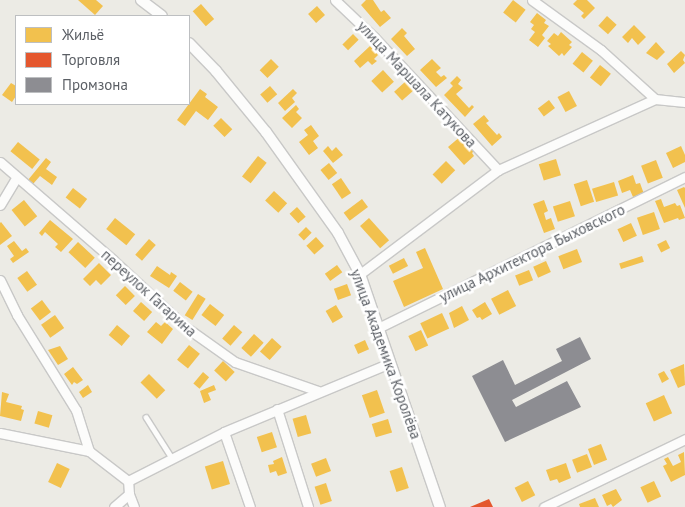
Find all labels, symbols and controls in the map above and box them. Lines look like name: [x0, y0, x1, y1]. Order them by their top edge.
legend: [15, 15, 190, 105]
street label: улица Маршала Катукова: [354, 17, 480, 151]
text: Жильё: [62, 25, 104, 44]
text: Торговля: [62, 50, 120, 69]
text: Промзона: [62, 75, 128, 94]
street label: улица Архитектора Быховского: [436, 200, 628, 306]
street label: переулок Гагарина: [98, 246, 200, 340]
street label: улица Академика Королёва: [347, 266, 425, 442]

